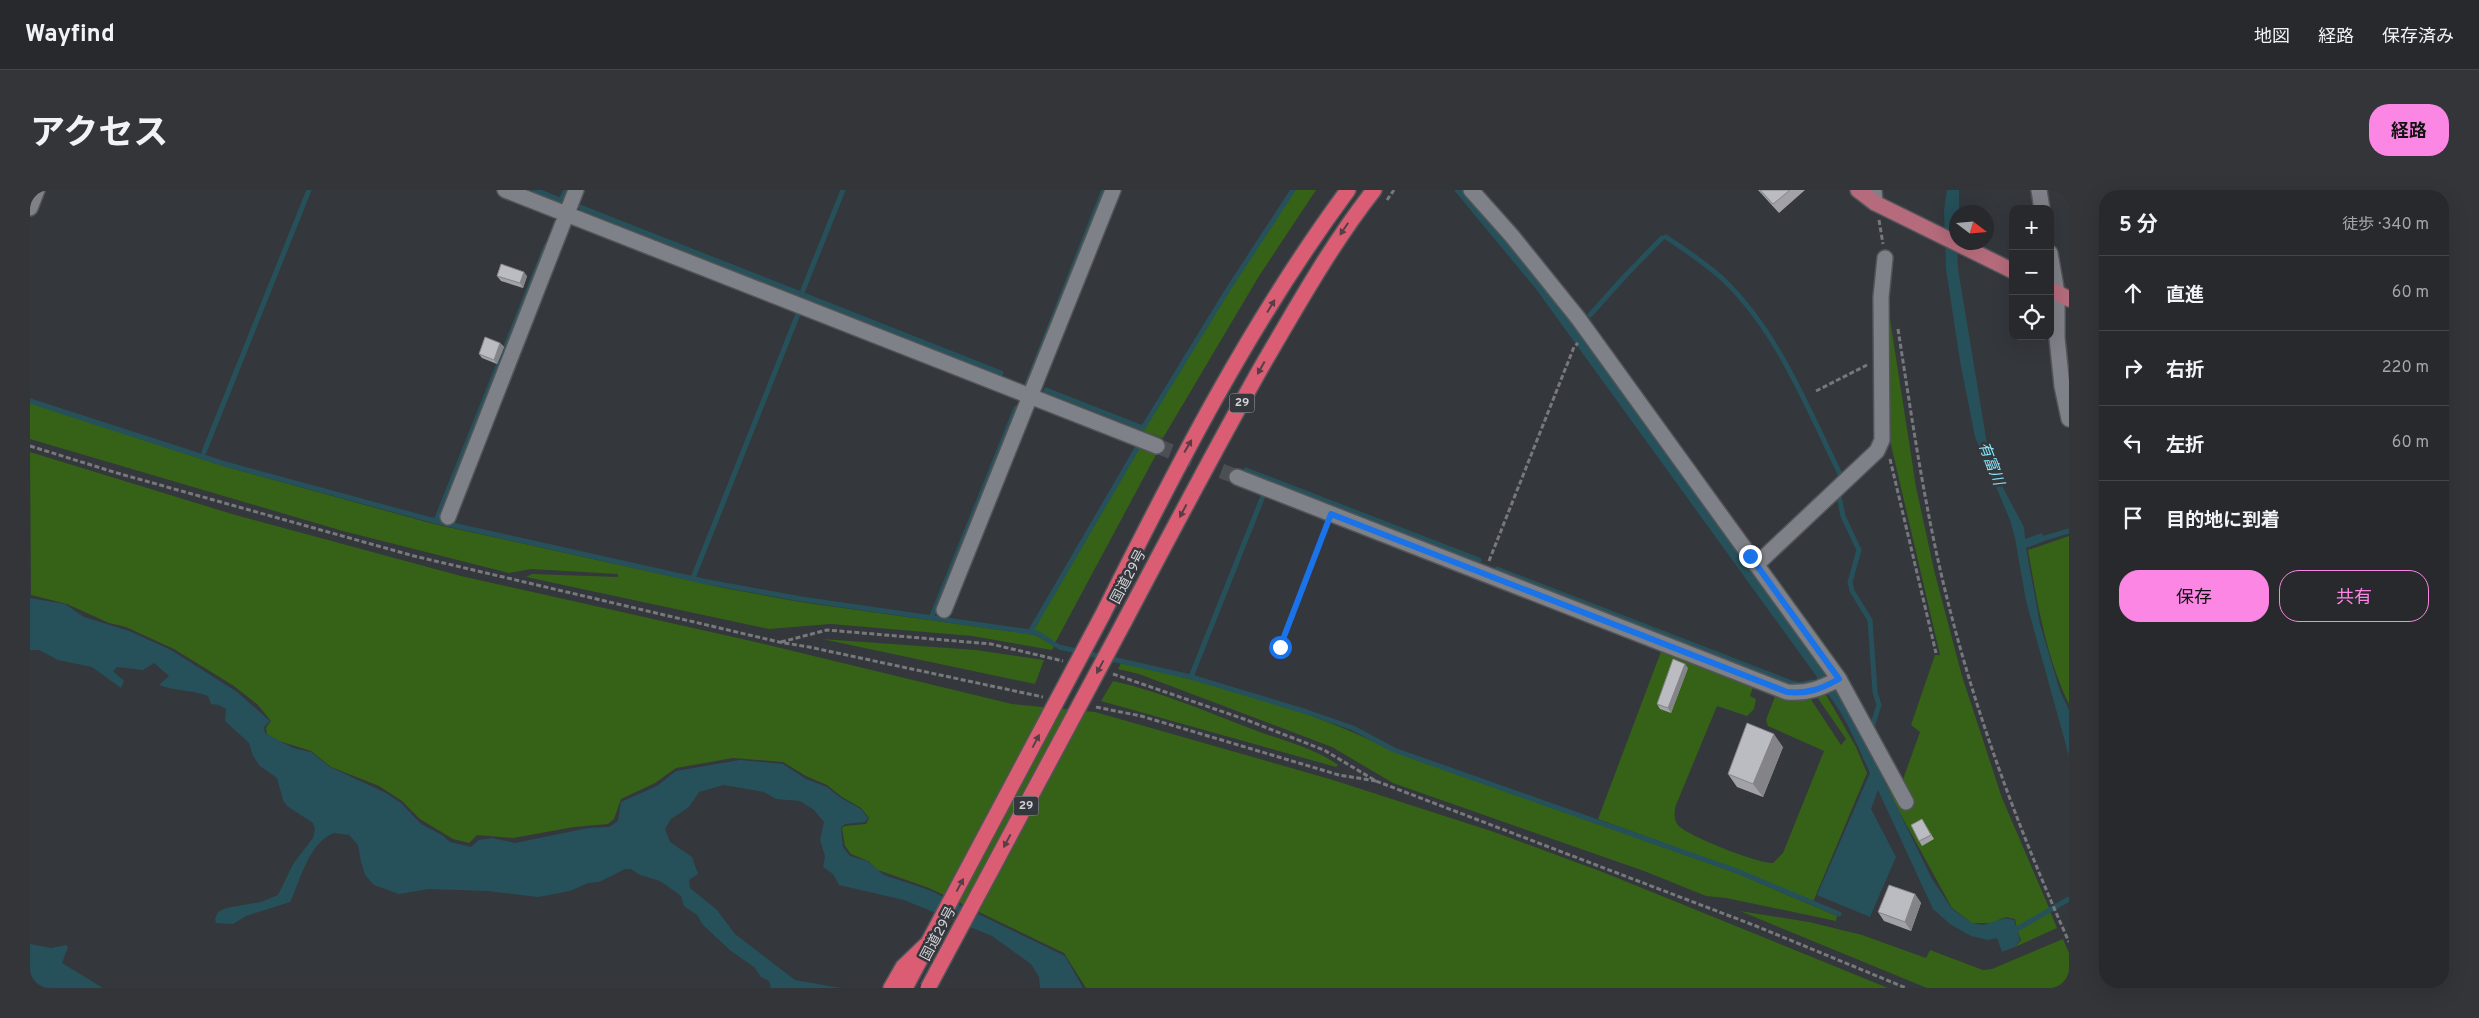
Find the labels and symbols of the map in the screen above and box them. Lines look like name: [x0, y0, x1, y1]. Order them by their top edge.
north arrow: [1949, 205, 1994, 250]
one-way arrow: [1339, 222, 1349, 235]
one-way arrow: [1267, 299, 1276, 312]
one-way arrow: [1257, 362, 1266, 375]
road number: 29: [1230, 394, 1254, 412]
one-way arrow: [1184, 439, 1193, 452]
water label: 有富川: [1973, 440, 2008, 490]
one-way arrow: [1179, 503, 1187, 518]
route end: [1739, 545, 1762, 568]
street label: 国道29号: [1108, 547, 1150, 607]
route start: [1269, 636, 1292, 659]
one-way arrow: [1096, 659, 1104, 674]
one-way arrow: [1032, 734, 1040, 749]
road number: 29: [1014, 796, 1038, 816]
one-way arrow: [1003, 834, 1011, 848]
one-way arrow: [955, 878, 964, 892]
street label: 国道29号: [918, 904, 960, 964]

